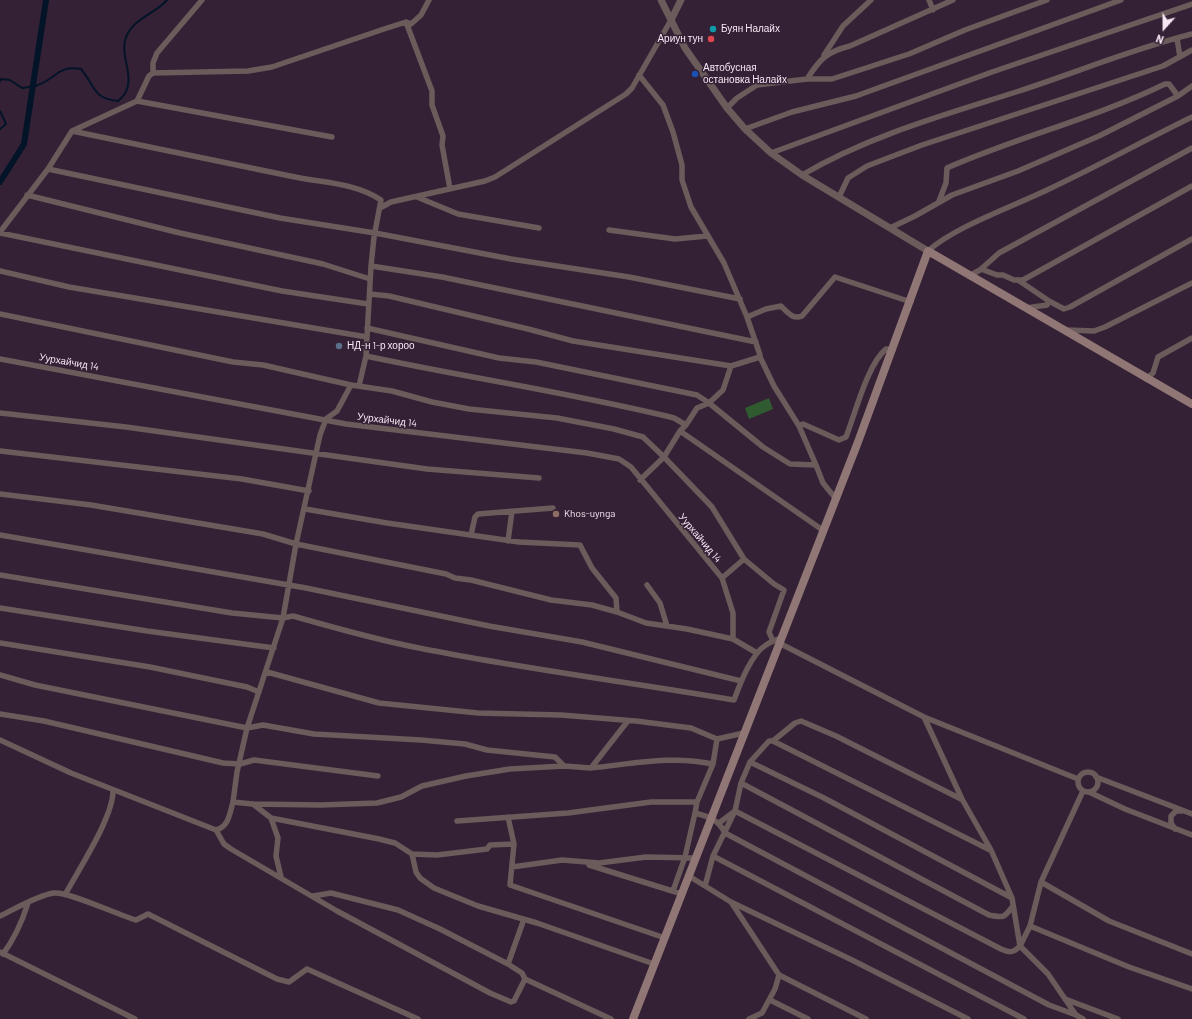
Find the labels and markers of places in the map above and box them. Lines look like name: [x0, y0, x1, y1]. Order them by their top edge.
place label: Буян Налайх: [721, 23, 780, 35]
marker: Буян Налайх: [708, 24, 718, 34]
place label: Ариун тун: [657, 33, 703, 45]
marker: Ариун тун: [706, 34, 716, 44]
place label: Автобусная остановка Налайх: [703, 62, 787, 86]
marker: Автобусная остановка Налайх: [690, 69, 700, 79]
place label: НД-н 1-р хороо: [347, 340, 415, 352]
marker: НД-н 1-р хороо: [334, 341, 344, 351]
place label: Khos-uynga: [564, 508, 615, 520]
marker: Khos-uynga: [551, 509, 561, 519]

